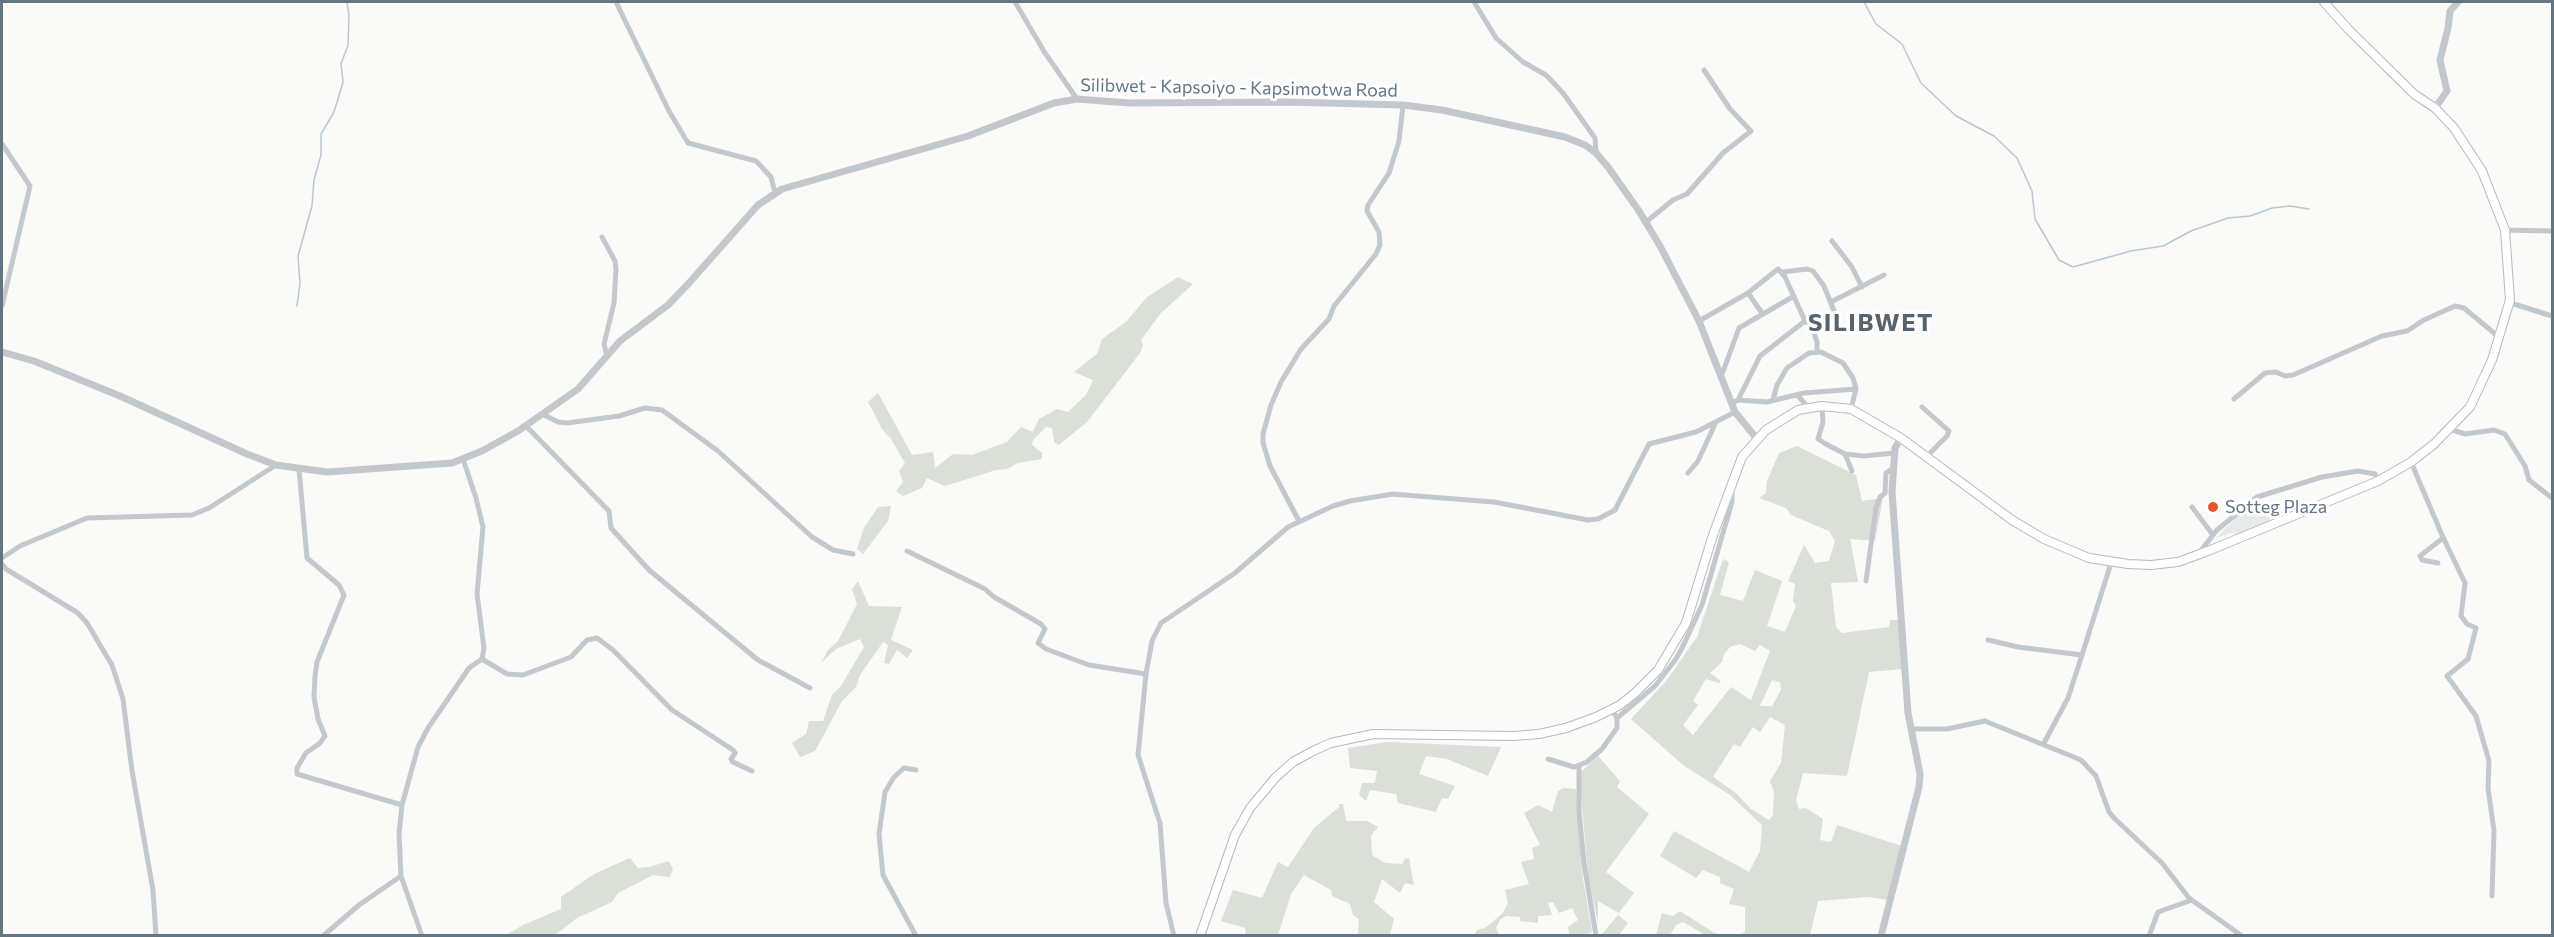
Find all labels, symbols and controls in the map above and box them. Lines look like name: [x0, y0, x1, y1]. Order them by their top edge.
street label: Silibwet - Kapsoiyo - Kapsimotwa Road: [1080, 74, 1398, 102]
district label: SILIBWET: [1808, 309, 1934, 337]
place label: Sotteg Plaza: [2225, 496, 2327, 518]
marker: Sotteg Plaza: [2206, 500, 2220, 514]

